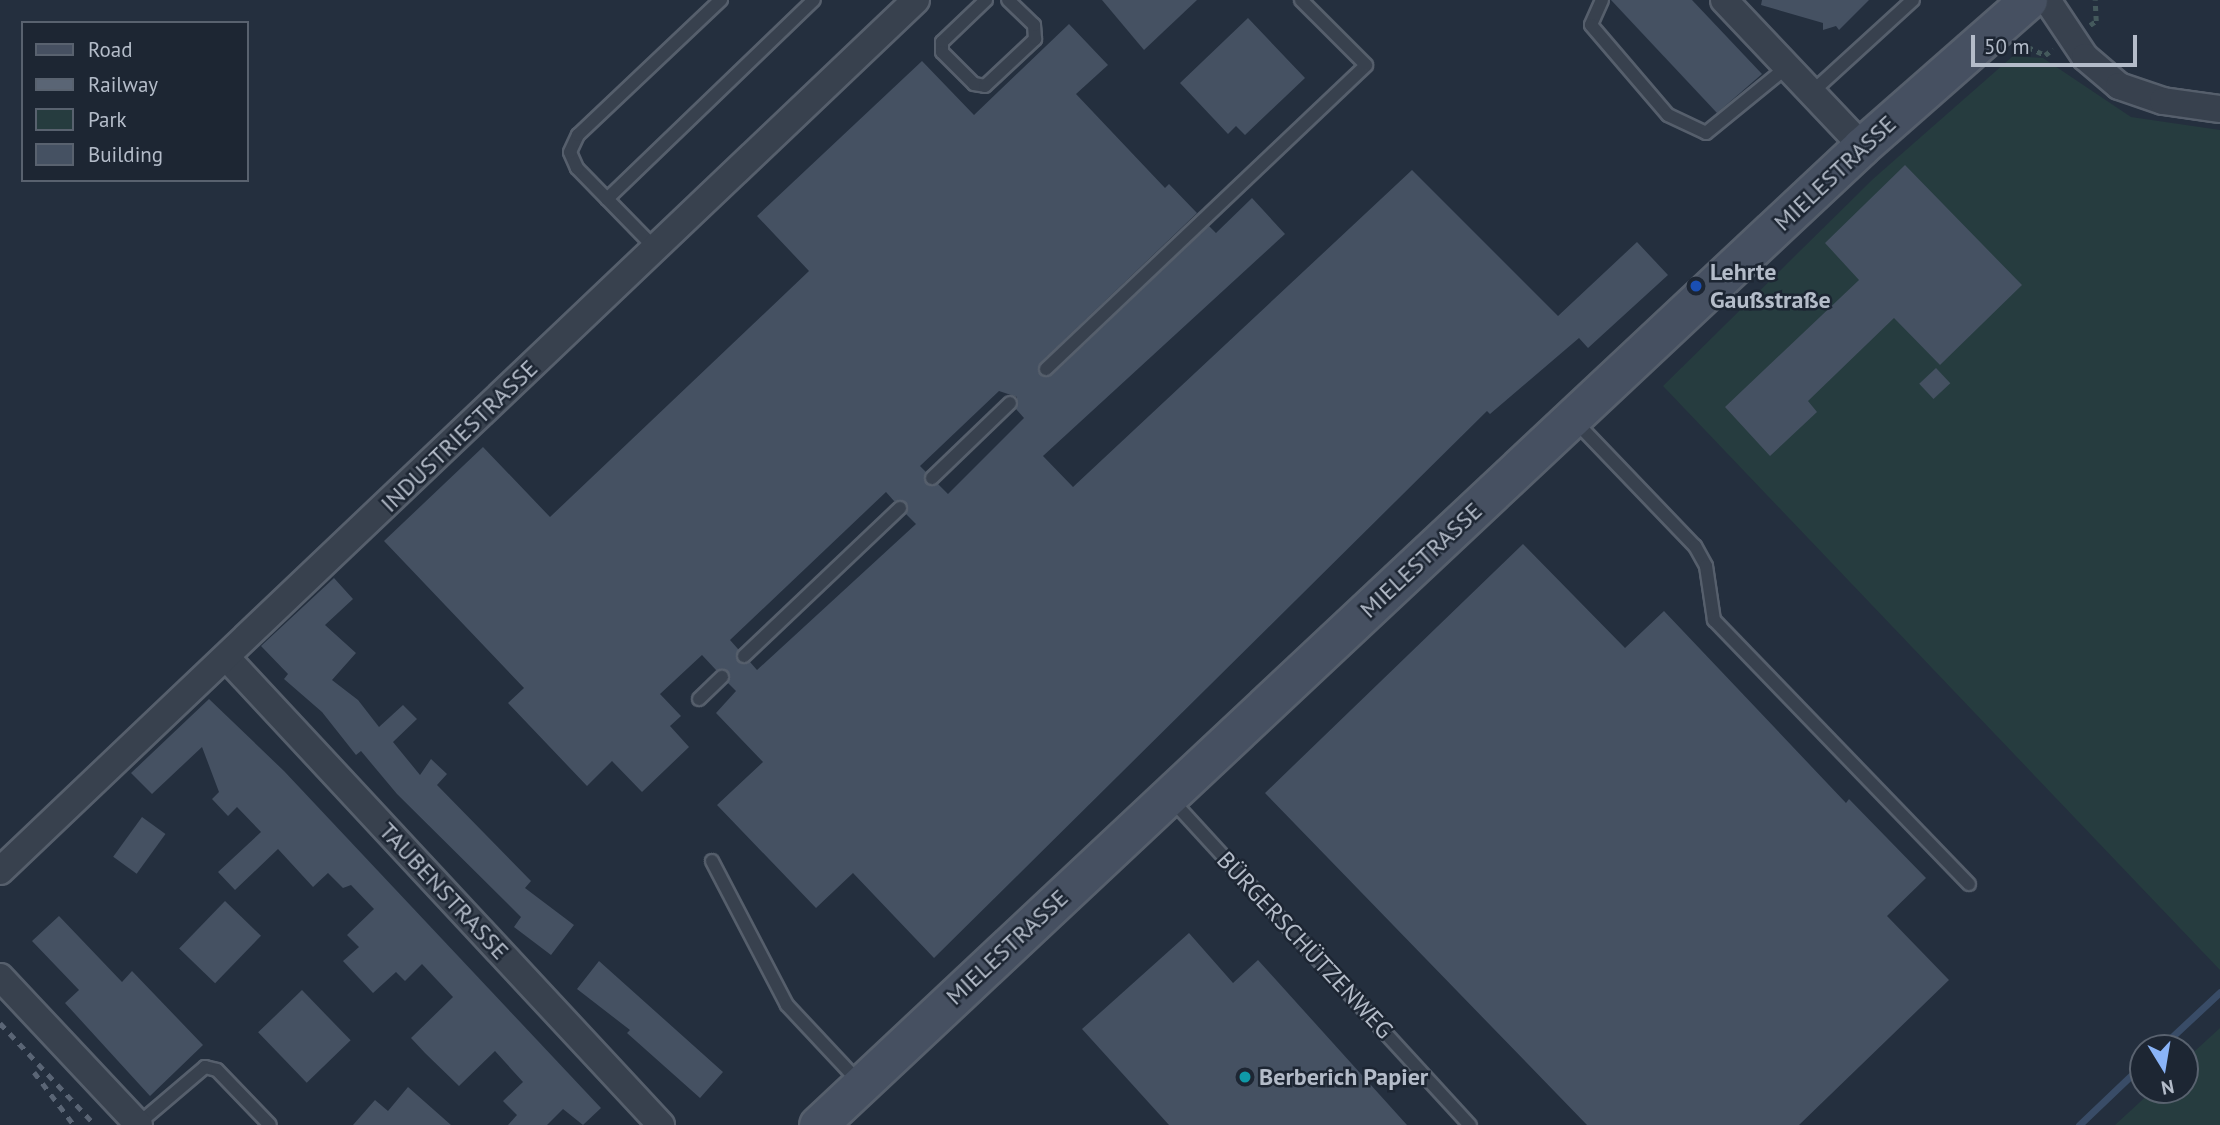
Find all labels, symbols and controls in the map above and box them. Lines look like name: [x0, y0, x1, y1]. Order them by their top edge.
legend: [21, 21, 248, 182]
scale bar: [1975, 21, 2141, 65]
text: 50 m: [1984, 33, 2030, 60]
text: Road: [88, 36, 132, 63]
text: Railway: [88, 71, 158, 98]
text: Park: [88, 106, 127, 133]
street label: MIELESTRASSE: [1768, 109, 1902, 237]
text: Building: [88, 141, 163, 168]
place label: Lehrte Gaußstraße: [1710, 258, 1831, 314]
marker: Lehrte Gaußstraße: [1688, 278, 1704, 294]
street label: INDUSTRIESTRASSE: [375, 354, 543, 518]
street label: MIELESTRASSE: [1354, 496, 1488, 624]
street label: TAUBENSTRASSE: [373, 817, 515, 965]
street label: BÜRGERSCHÜTZENWEG: [1211, 846, 1399, 1044]
street label: MIELESTRASSE: [940, 883, 1074, 1011]
north arrow: [2129, 1034, 2199, 1104]
place label: Berberich Papier: [1259, 1063, 1428, 1091]
marker: Berberich Papier: [1237, 1069, 1253, 1085]
text: N: [2159, 1075, 2176, 1101]

